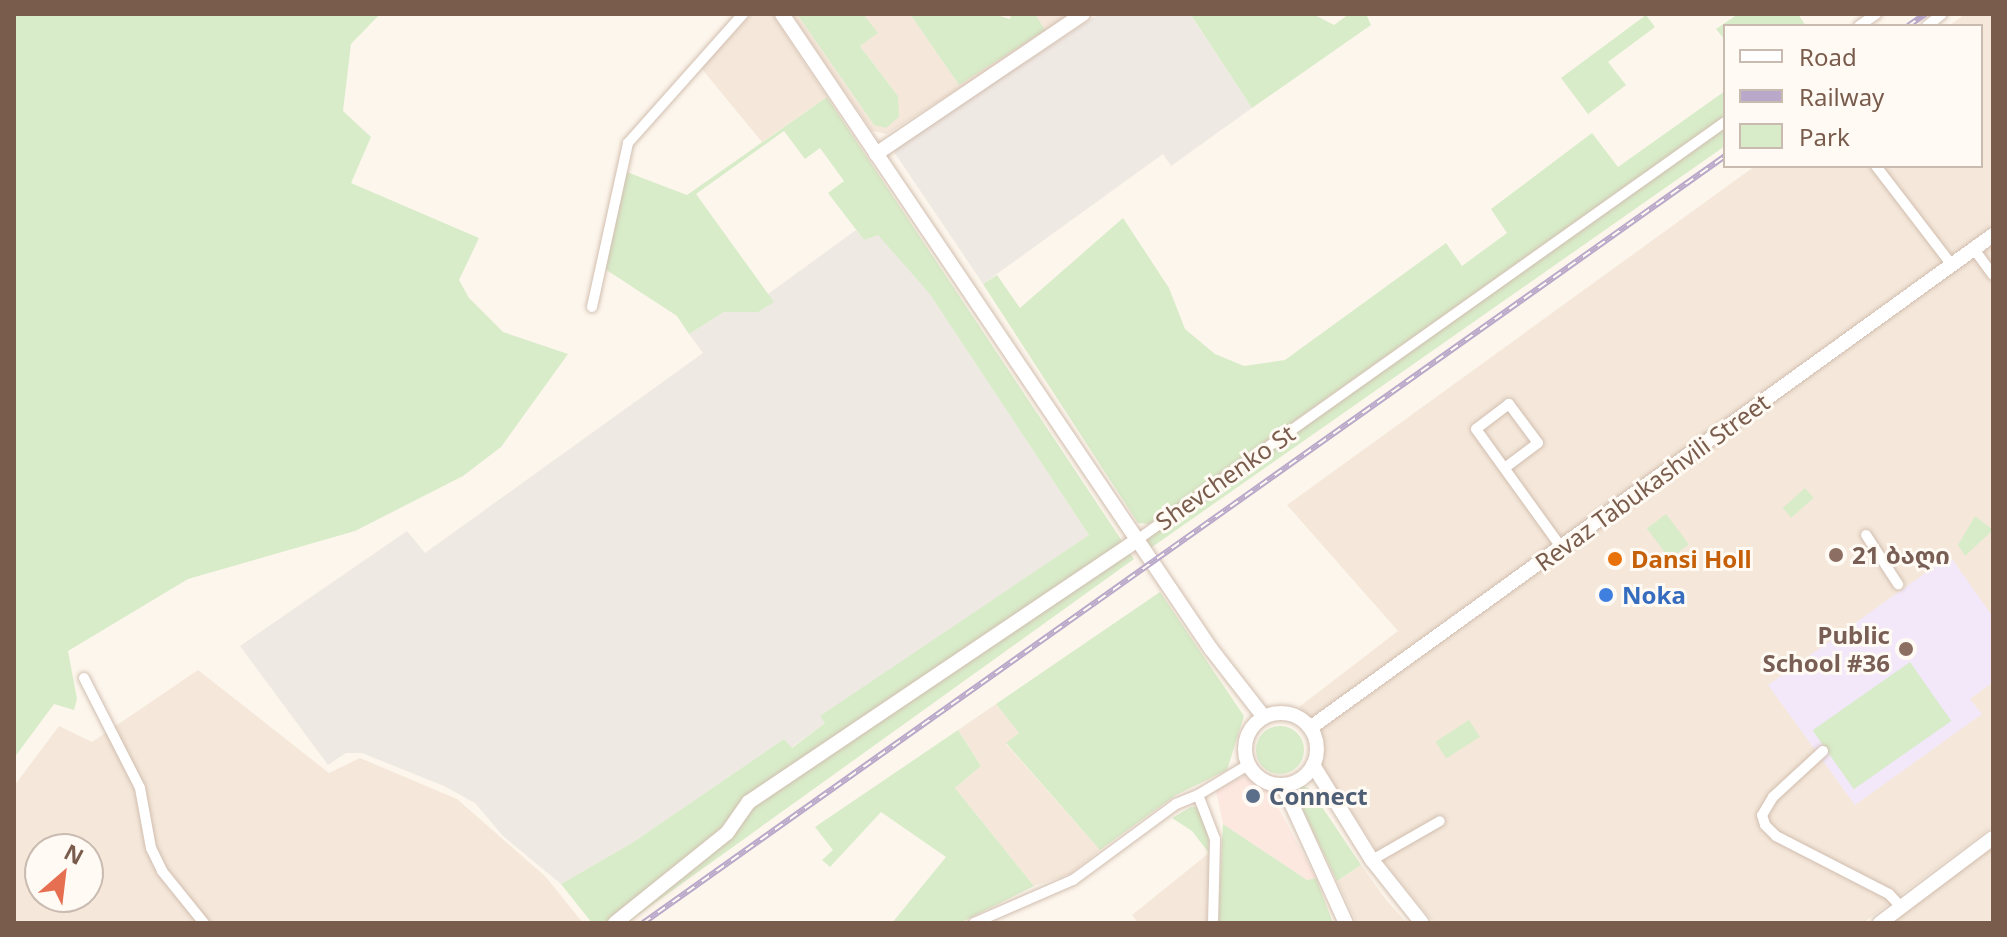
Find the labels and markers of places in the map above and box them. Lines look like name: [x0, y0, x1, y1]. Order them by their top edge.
place label: 21 ბაღი: [1852, 541, 1950, 569]
place label: Dansi Holl: [1631, 545, 1752, 573]
marker: 21 ბაღი: [1827, 546, 1845, 564]
marker: Dansi Holl: [1606, 550, 1624, 568]
place label: Noka: [1622, 581, 1686, 609]
marker: Noka: [1597, 586, 1615, 604]
place label: Public School #36: [1762, 621, 1890, 677]
marker: Public School #36: [1897, 640, 1915, 658]
place label: Connect: [1269, 782, 1368, 810]
marker: Connect: [1244, 787, 1262, 805]

